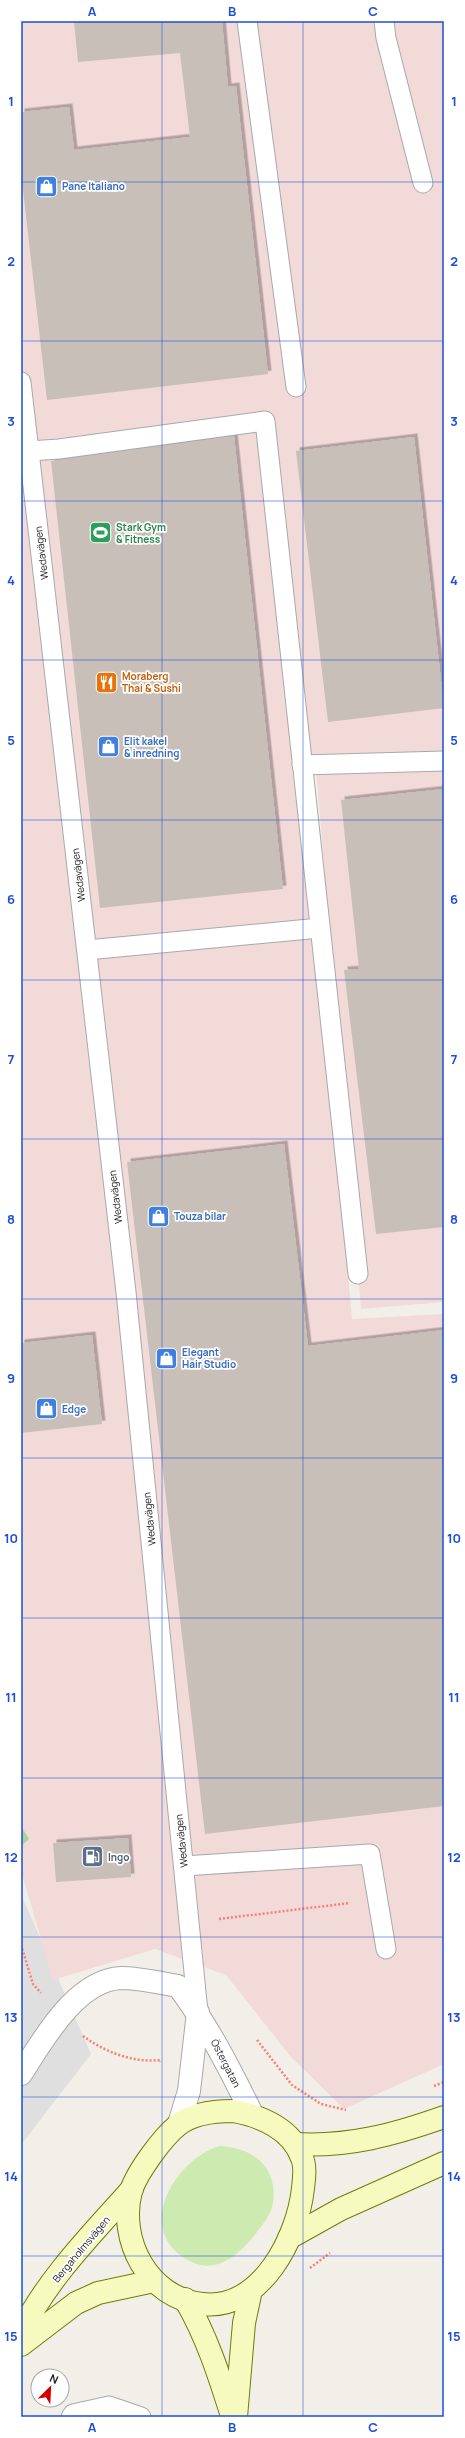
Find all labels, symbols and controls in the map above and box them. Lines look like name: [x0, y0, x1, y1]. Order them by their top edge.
text: A: [88, 2, 97, 20]
text: B: [228, 2, 236, 20]
text: C: [368, 2, 378, 20]
text: 1: [8, 92, 14, 110]
text: 1: [451, 92, 457, 110]
shop icon: Pane Italiano: [33, 173, 59, 199]
place label: Pane Italiano: [62, 179, 125, 193]
text: 2: [7, 252, 15, 270]
text: 2: [450, 252, 458, 270]
text: 3: [7, 412, 15, 430]
text: 3: [450, 412, 458, 430]
sports icon: Stark Gym & Fitness: [88, 520, 114, 546]
place label: Stark Gym & Fitness: [116, 520, 166, 546]
street label: Wedavägen: [31, 525, 51, 581]
text: 4: [7, 571, 15, 589]
text: 4: [450, 571, 458, 589]
restaurant icon: Moraberg Thai & Sushi: [94, 669, 120, 695]
place label: Moraberg Thai & Sushi: [122, 669, 181, 695]
text: 5: [7, 731, 15, 749]
text: 5: [450, 731, 458, 749]
shop icon: Elit kakel & inredning: [96, 734, 122, 760]
place label: Elit kakel & inredning: [124, 734, 179, 760]
street label: Wedavägen: [68, 847, 88, 903]
text: 6: [7, 890, 15, 908]
text: 6: [450, 890, 458, 908]
text: 7: [8, 1050, 15, 1068]
text: 7: [451, 1050, 458, 1068]
street label: Wedavägen: [105, 1169, 125, 1225]
shop icon: Touza bilar: [145, 1203, 171, 1229]
place label: Touza bilar: [174, 1209, 226, 1223]
text: 8: [7, 1210, 15, 1228]
text: 8: [450, 1210, 458, 1228]
shop icon: Elegant Hair Studio: [154, 1345, 180, 1371]
place label: Elegant Hair Studio: [182, 1345, 236, 1371]
text: 9: [7, 1369, 15, 1387]
text: 9: [450, 1369, 458, 1387]
shop icon: Edge: [34, 1396, 60, 1422]
place label: Edge: [62, 1402, 86, 1416]
street label: Wedavägen: [139, 1491, 159, 1546]
text: 10: [4, 1529, 18, 1547]
text: 10: [447, 1529, 461, 1547]
text: 11: [5, 1688, 17, 1706]
text: 11: [448, 1688, 460, 1706]
street label: Wedavägen: [171, 1813, 191, 1868]
fuel station icon: Ingo: [80, 1844, 106, 1870]
text: 12: [4, 1848, 18, 1866]
text: 12: [447, 1848, 461, 1866]
place label: Ingo: [108, 1850, 129, 1864]
text: 13: [4, 2008, 18, 2026]
text: 13: [447, 2008, 461, 2026]
street label: Östergatan: [208, 2036, 244, 2090]
text: 14: [4, 2167, 18, 2185]
text: 14: [447, 2167, 461, 2185]
street label: Bergaholmsvägen: [49, 2213, 113, 2285]
text: 15: [4, 2327, 18, 2345]
text: 15: [447, 2327, 461, 2345]
north arrow: [30, 2368, 70, 2408]
text: N: [48, 2370, 61, 2387]
text: A: [88, 2418, 97, 2436]
text: B: [228, 2418, 236, 2436]
text: C: [368, 2418, 378, 2436]

